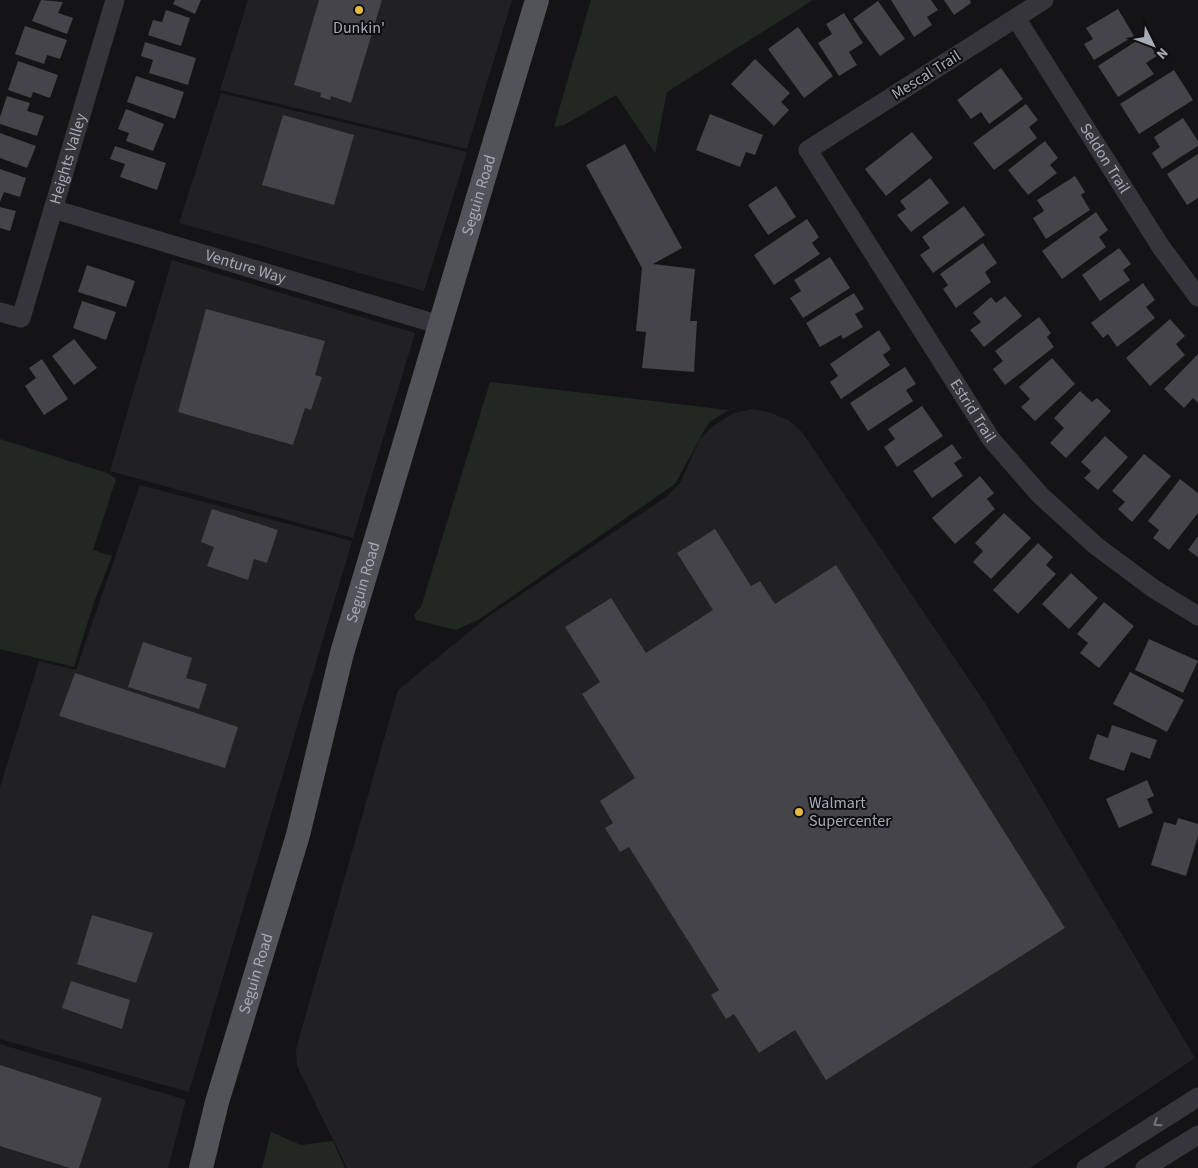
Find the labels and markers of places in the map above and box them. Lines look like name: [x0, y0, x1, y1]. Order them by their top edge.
marker: Dunkin': [353, 4, 365, 16]
place label: Dunkin': [333, 17, 385, 39]
place label: Walmart Supercenter: [809, 792, 891, 832]
marker: Walmart Supercenter: [793, 806, 805, 818]

